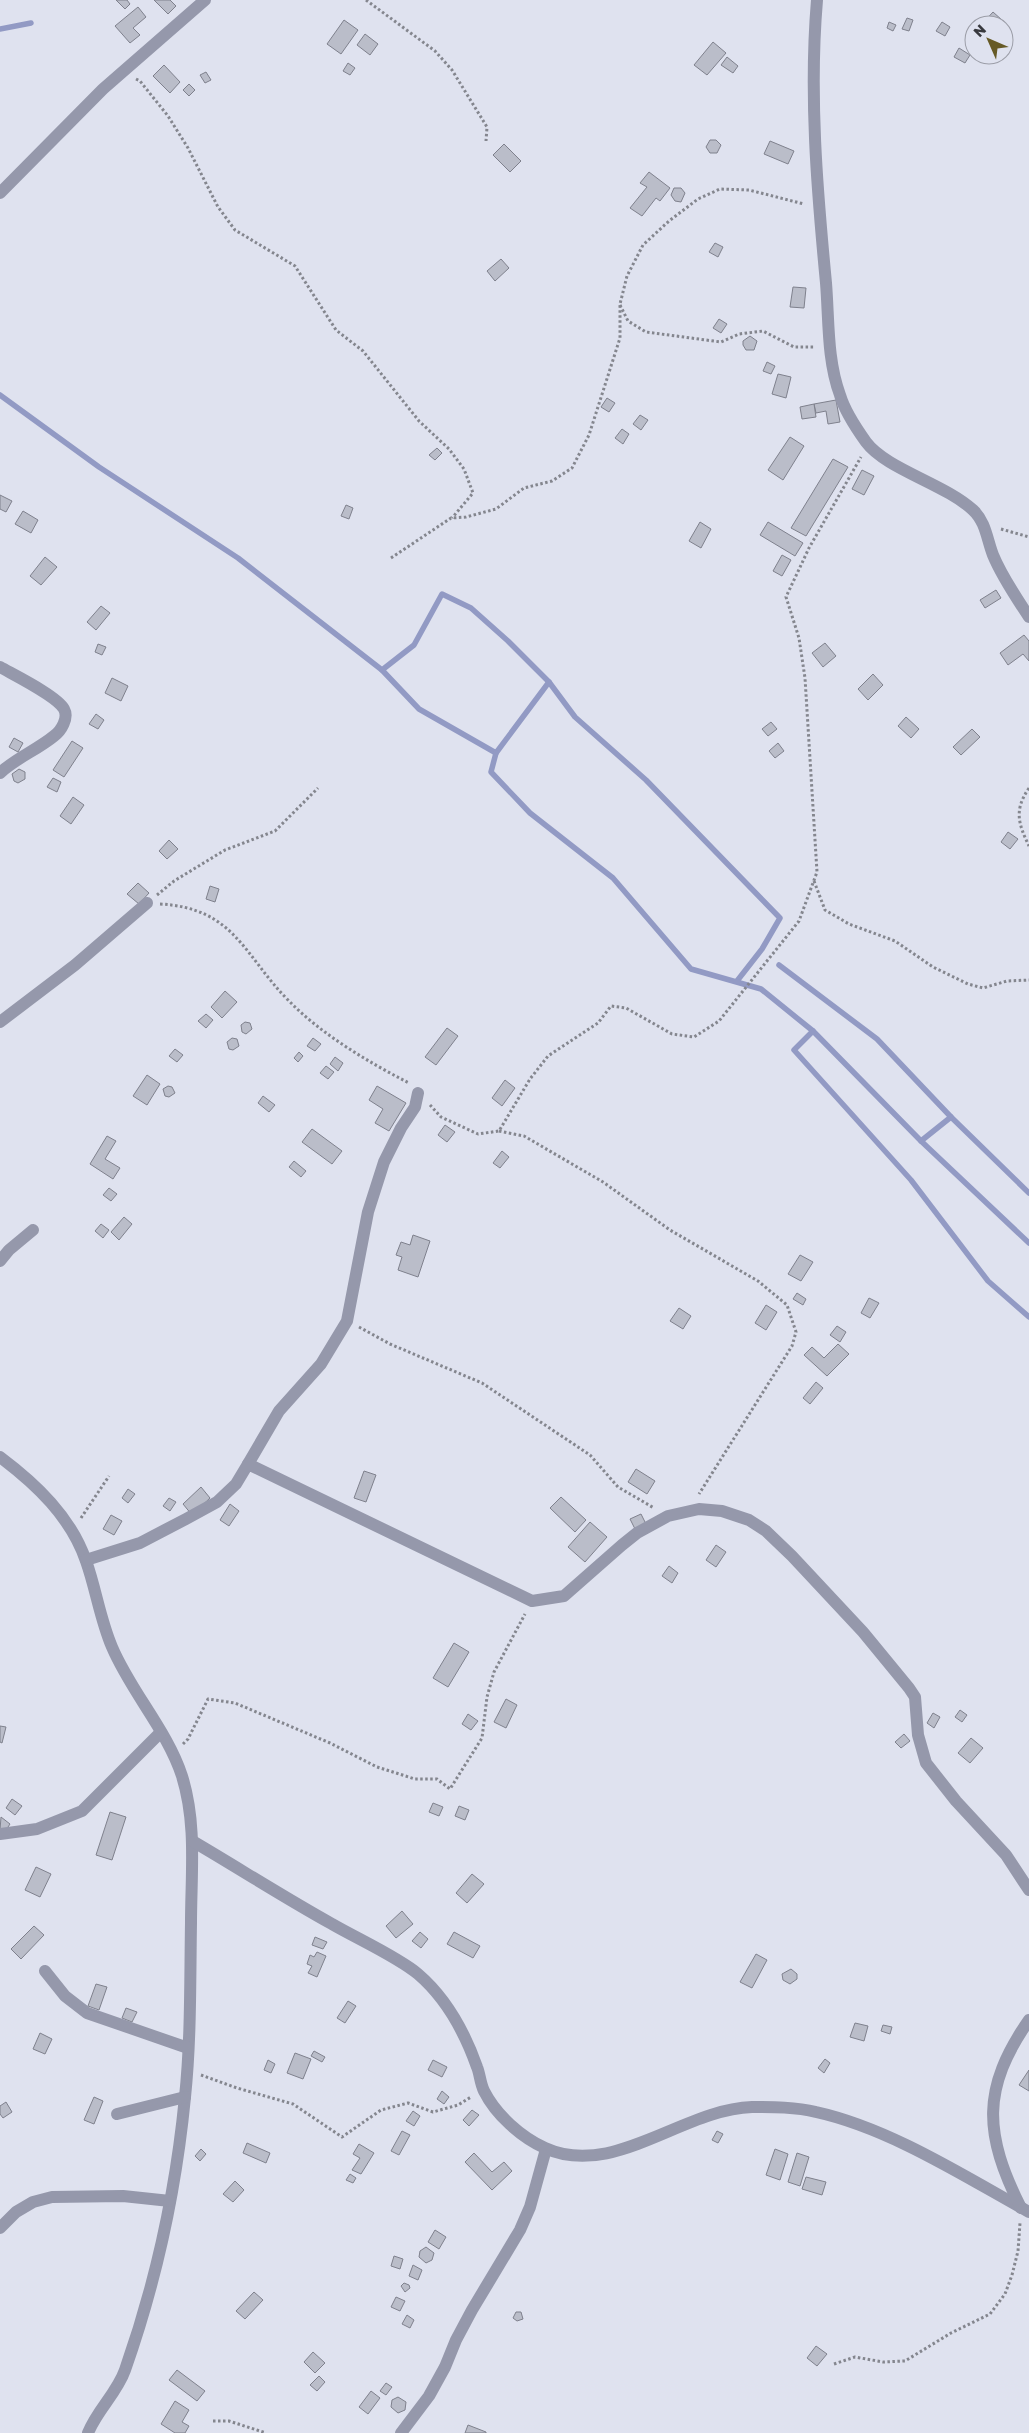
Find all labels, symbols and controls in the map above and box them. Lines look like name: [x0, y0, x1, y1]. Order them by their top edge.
north arrow: [964, 15, 1014, 65]
text: N: [970, 21, 989, 40]

